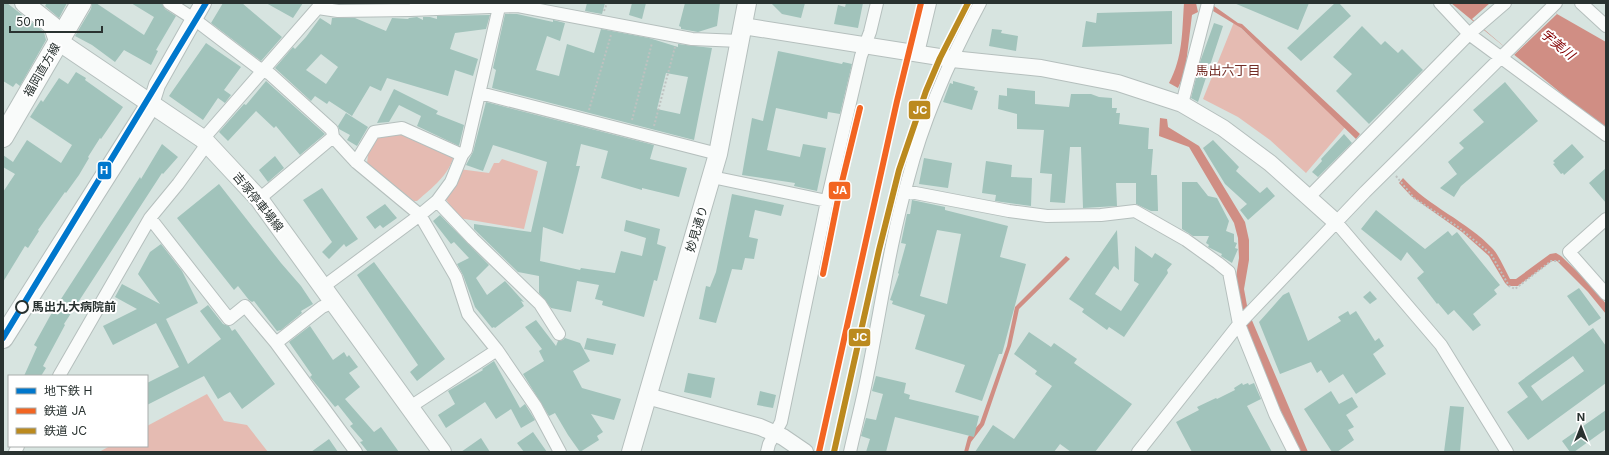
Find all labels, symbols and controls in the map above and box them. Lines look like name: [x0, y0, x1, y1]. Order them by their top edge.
scale bar: [10, 8, 102, 34]
text: 50 m: [16, 14, 45, 29]
water label: 宇美川: [1538, 26, 1580, 64]
street label: 福岡直方線: [20, 40, 63, 99]
district label: 馬出六丁目: [1195, 62, 1261, 78]
line badge: JC: [908, 100, 931, 120]
text: JC: [913, 103, 927, 117]
line badge: H: [97, 161, 112, 180]
text: H: [100, 163, 108, 177]
street label: 吉塚停車場線: [230, 169, 287, 234]
line badge: JA: [828, 181, 851, 200]
text: JA: [833, 183, 847, 197]
street label: 妙見通り: [682, 204, 711, 254]
place label: 馬出九大病院前: [32, 299, 116, 314]
marker: 馬出九大病院前: [15, 300, 29, 314]
line badge: JC: [848, 328, 871, 347]
text: JC: [853, 330, 867, 344]
legend: [8, 375, 148, 447]
text: 地下鉄 H: [44, 383, 92, 398]
text: 鉄道 JA: [44, 403, 86, 418]
north arrow: [1561, 407, 1601, 447]
text: N: [1577, 410, 1585, 424]
text: 鉄道 JC: [44, 423, 87, 438]

